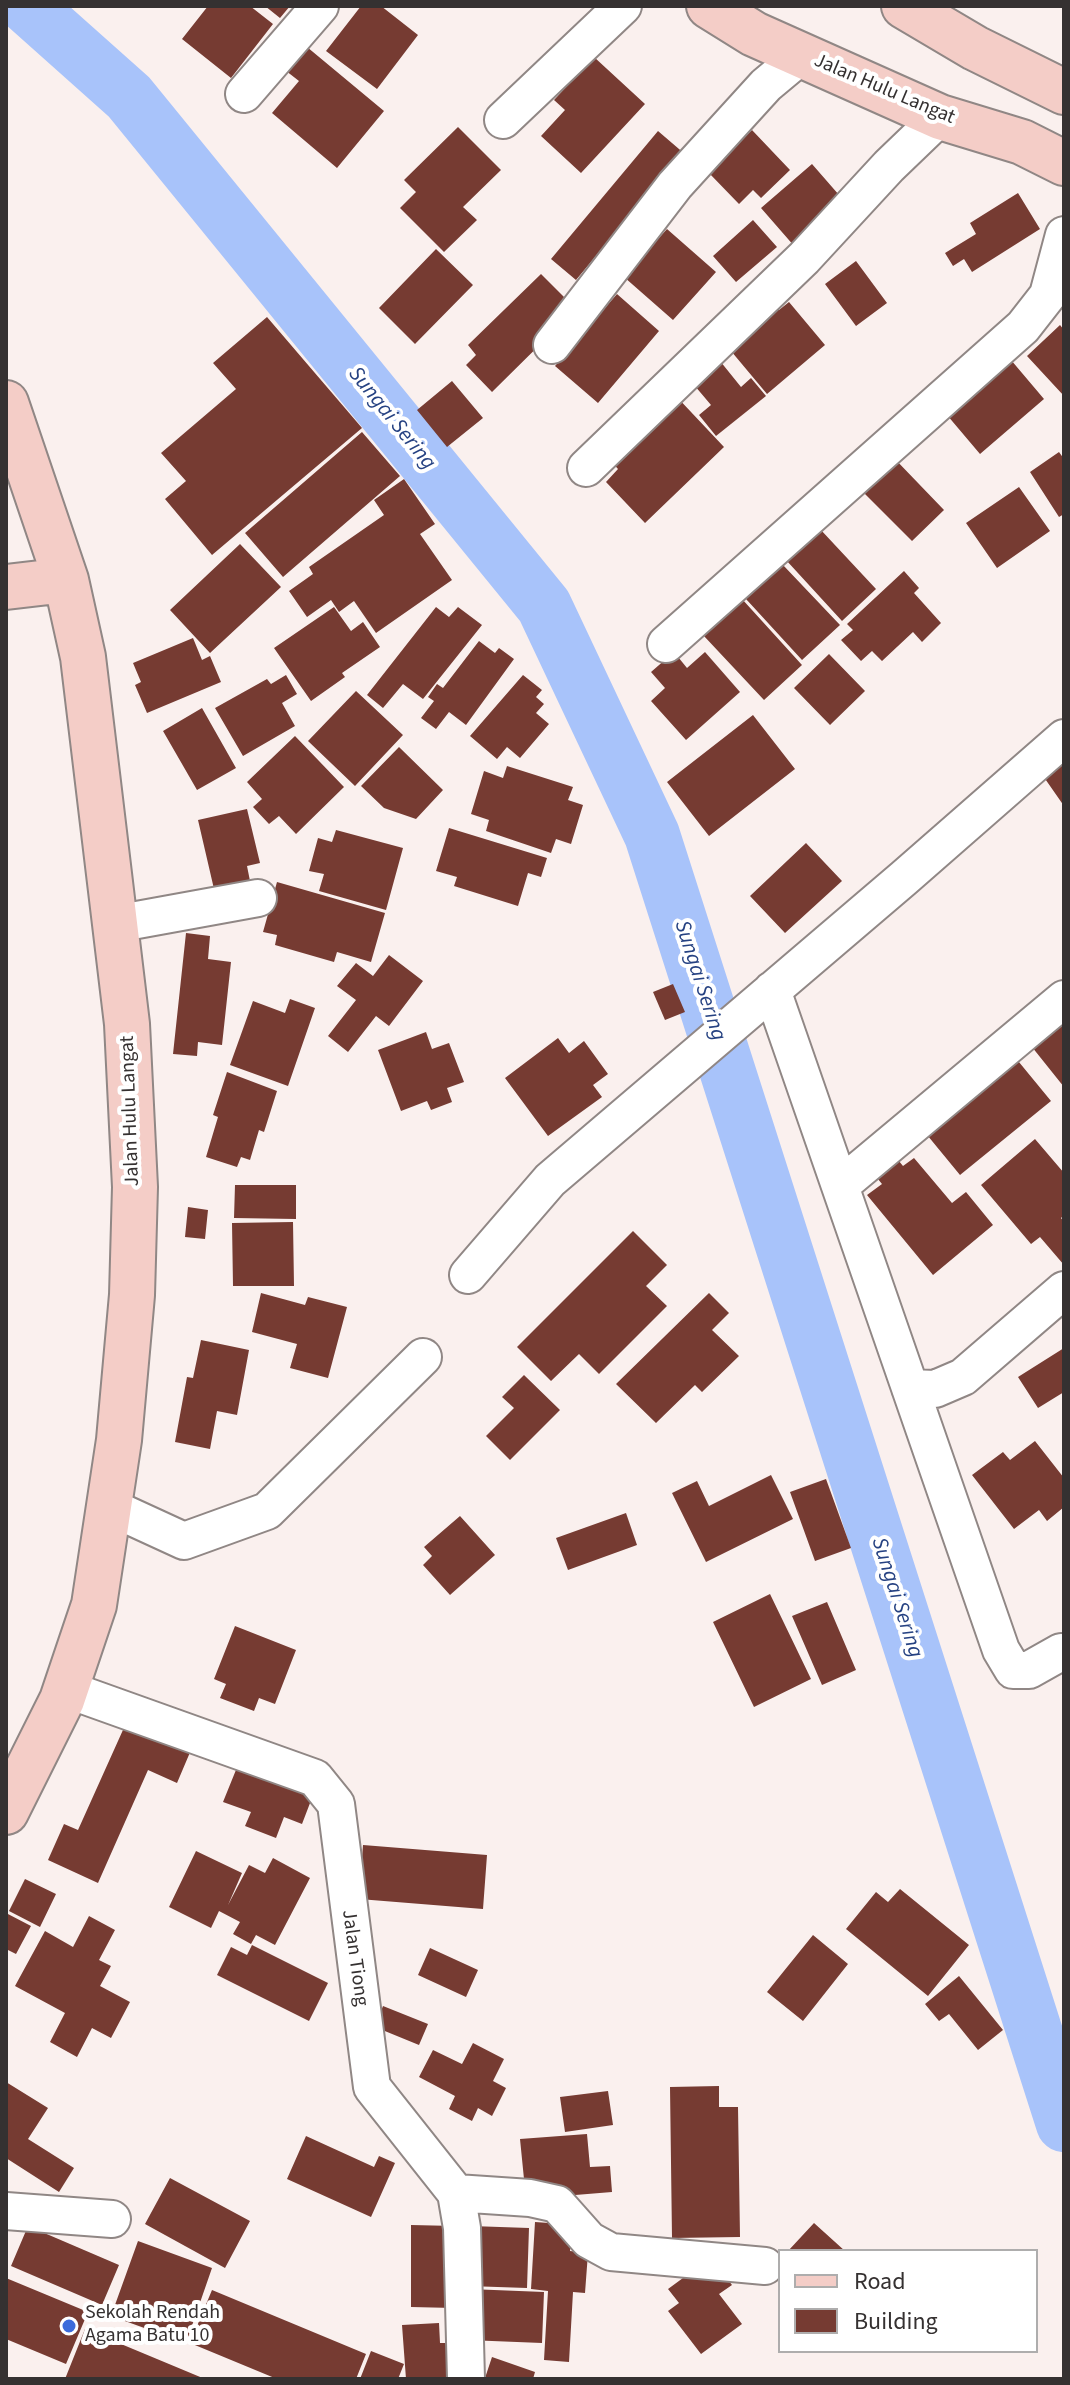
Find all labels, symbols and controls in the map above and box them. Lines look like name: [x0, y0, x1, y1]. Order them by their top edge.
street label: Jalan Hulu Langat: [810, 50, 958, 130]
water label: Sungai Sering: [341, 362, 441, 476]
water label: Sungai Sering: [667, 918, 731, 1044]
street label: Jalan Hulu Langat: [116, 1035, 146, 1187]
water label: Sungai Sering: [864, 1535, 928, 1661]
street label: Jalan Tiong: [335, 1908, 373, 2008]
legend: [778, 2249, 1038, 2353]
text: Road: [854, 2264, 906, 2299]
place label: Sekolah Rendah Agama Batu 10: [85, 2302, 220, 2349]
text: Building: [854, 2304, 938, 2339]
marker: Sekolah Rendah Agama Batu 10: [60, 2317, 78, 2335]

